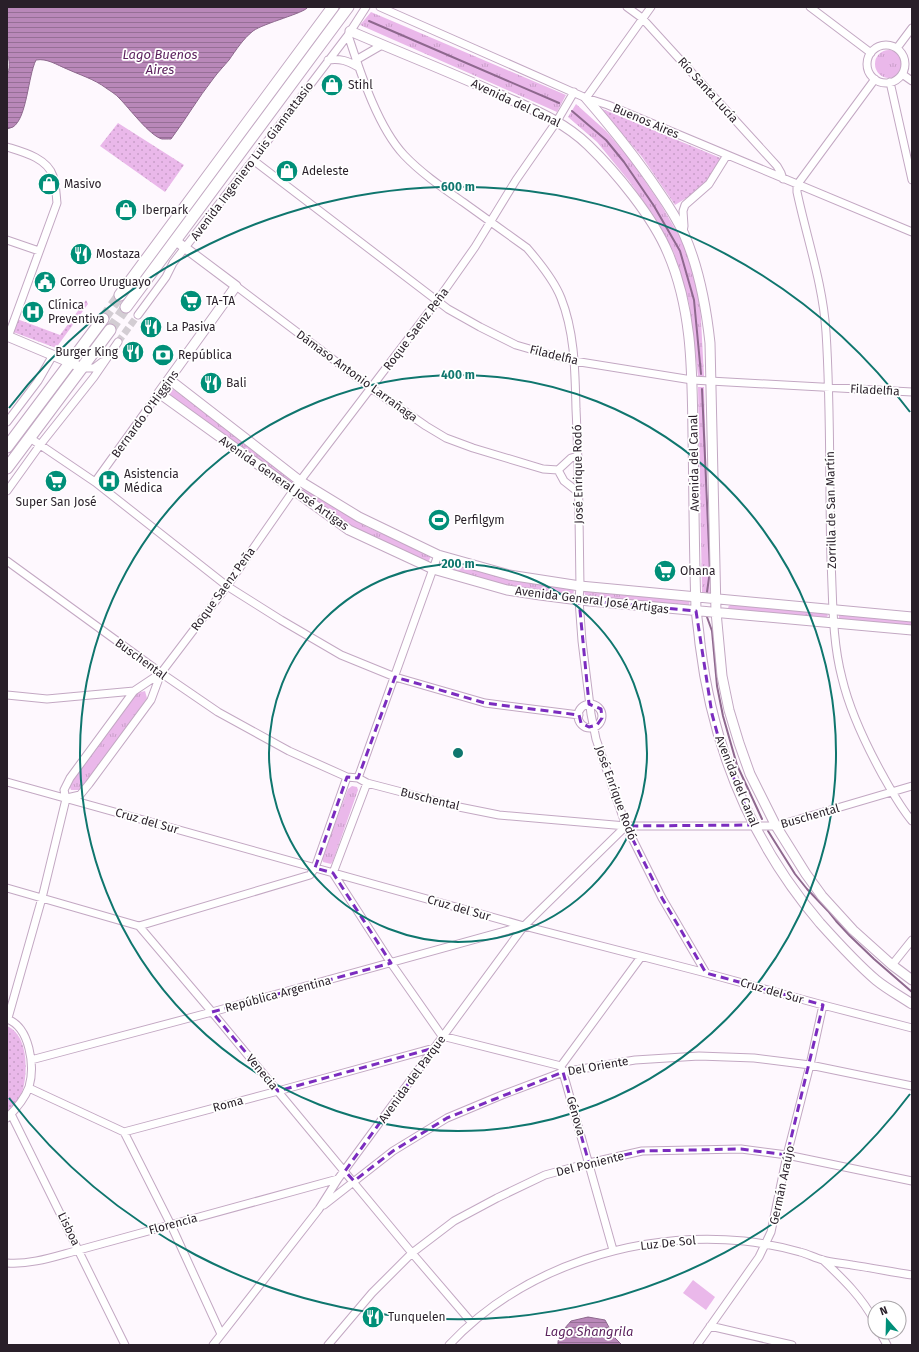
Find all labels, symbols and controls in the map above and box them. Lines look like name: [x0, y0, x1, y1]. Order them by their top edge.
water label: Lago Buenos Aires: [123, 47, 197, 77]
street label: Río Santa Lucía: [675, 54, 741, 126]
shop icon: Stihl: [319, 72, 345, 98]
street label: Avenida del Canal: [469, 76, 563, 130]
place label: Stihl: [348, 78, 373, 92]
street label: Avenida Ingeniero Luis Giannattasio: [188, 79, 316, 243]
street label: Buenos Aires: [611, 101, 681, 141]
shop icon: Adeleste: [274, 158, 300, 184]
place label: Adeleste: [302, 164, 349, 178]
shop icon: Masivo: [36, 171, 62, 197]
place label: Masivo: [64, 177, 102, 191]
text: 600 m: [441, 180, 475, 194]
shop icon: Iberpark: [113, 197, 139, 223]
place label: Iberpark: [142, 203, 189, 217]
restaurant icon: Mostaza: [68, 241, 94, 267]
place label: Mostaza: [96, 247, 140, 261]
public building icon: Correo Uruguayo: [32, 269, 58, 295]
place label: Correo Uruguayo: [60, 275, 151, 289]
street label: Roque Saenz Peña: [380, 285, 452, 373]
supermarket icon: TA-TA: [178, 288, 204, 314]
place label: TA-TA: [206, 294, 235, 308]
place label: Clínica Preventiva: [48, 298, 105, 326]
hospital icon: Clínica Preventiva: [20, 299, 46, 325]
restaurant icon: La Pasiva: [138, 314, 164, 340]
place label: La Pasiva: [166, 320, 216, 334]
street label: Dámaso Antonio Larrañaga: [294, 327, 420, 425]
restaurant icon: Burger King: [120, 339, 146, 365]
bank icon: República: [150, 342, 176, 368]
street label: Filadelfia: [528, 342, 580, 368]
place label: Burger King: [55, 345, 119, 359]
place label: República: [178, 348, 232, 362]
street label: Bernardo O'Higgins: [109, 367, 182, 460]
text: 400 m: [441, 368, 475, 382]
restaurant icon: Bali: [198, 370, 224, 396]
place label: Bali: [226, 376, 247, 390]
street label: Filadelfia: [850, 382, 900, 398]
street label: Avenida del Canal: [686, 414, 702, 512]
street label: José Enrique Rodó: [570, 424, 586, 524]
street label: Avenida General José Artigas: [217, 433, 352, 533]
street label: Zorrilla de San Martín: [823, 451, 839, 569]
place label: Asistencia Médica: [124, 467, 179, 495]
supermarket icon: Super San José: [43, 468, 69, 494]
hospital icon: Asistencia Médica: [96, 468, 122, 494]
place label: Super San José: [15, 495, 97, 509]
sports icon: Perfilgym: [426, 507, 452, 533]
place label: Perfilgym: [454, 513, 505, 527]
street label: Roque Saenz Peña: [188, 545, 258, 633]
text: 200 m: [441, 557, 475, 571]
supermarket icon: Ohana: [652, 558, 678, 584]
place label: Ohana: [680, 564, 715, 578]
street label: Avenida General José Artigas: [514, 584, 670, 616]
street label: Buschental: [112, 636, 170, 683]
street label: Avenida del Canal: [712, 733, 762, 829]
street label: José Enrique Rodó: [592, 744, 640, 842]
centre of rings: [451, 746, 465, 760]
street label: Buschental: [399, 785, 461, 813]
street label: Buschental: [779, 801, 841, 831]
street label: Cruz del Sur: [114, 805, 181, 837]
street label: Cruz del Sur: [426, 892, 493, 924]
street label: República Argentina: [223, 973, 333, 1015]
street label: Cruz del Sur: [739, 975, 806, 1007]
street label: Avenida del Parque: [376, 1032, 448, 1126]
street label: Venecia: [243, 1051, 281, 1093]
street label: Del Oriente: [566, 1054, 630, 1078]
street label: Roma: [211, 1093, 245, 1115]
street label: Génova: [564, 1095, 588, 1137]
street label: Germán Araújo: [767, 1144, 797, 1226]
street label: Del Poniente: [555, 1149, 625, 1179]
street label: Lisboa: [55, 1210, 83, 1248]
street label: Florencia: [147, 1211, 199, 1237]
street label: Luz De Sol: [640, 1233, 697, 1253]
north arrow: [867, 1300, 907, 1340]
restaurant icon: Tunquelen: [360, 1304, 386, 1330]
text: N: [878, 1304, 889, 1318]
place label: Tunquelen: [388, 1310, 445, 1324]
water label: Lago Shangrila: [545, 1324, 633, 1339]

